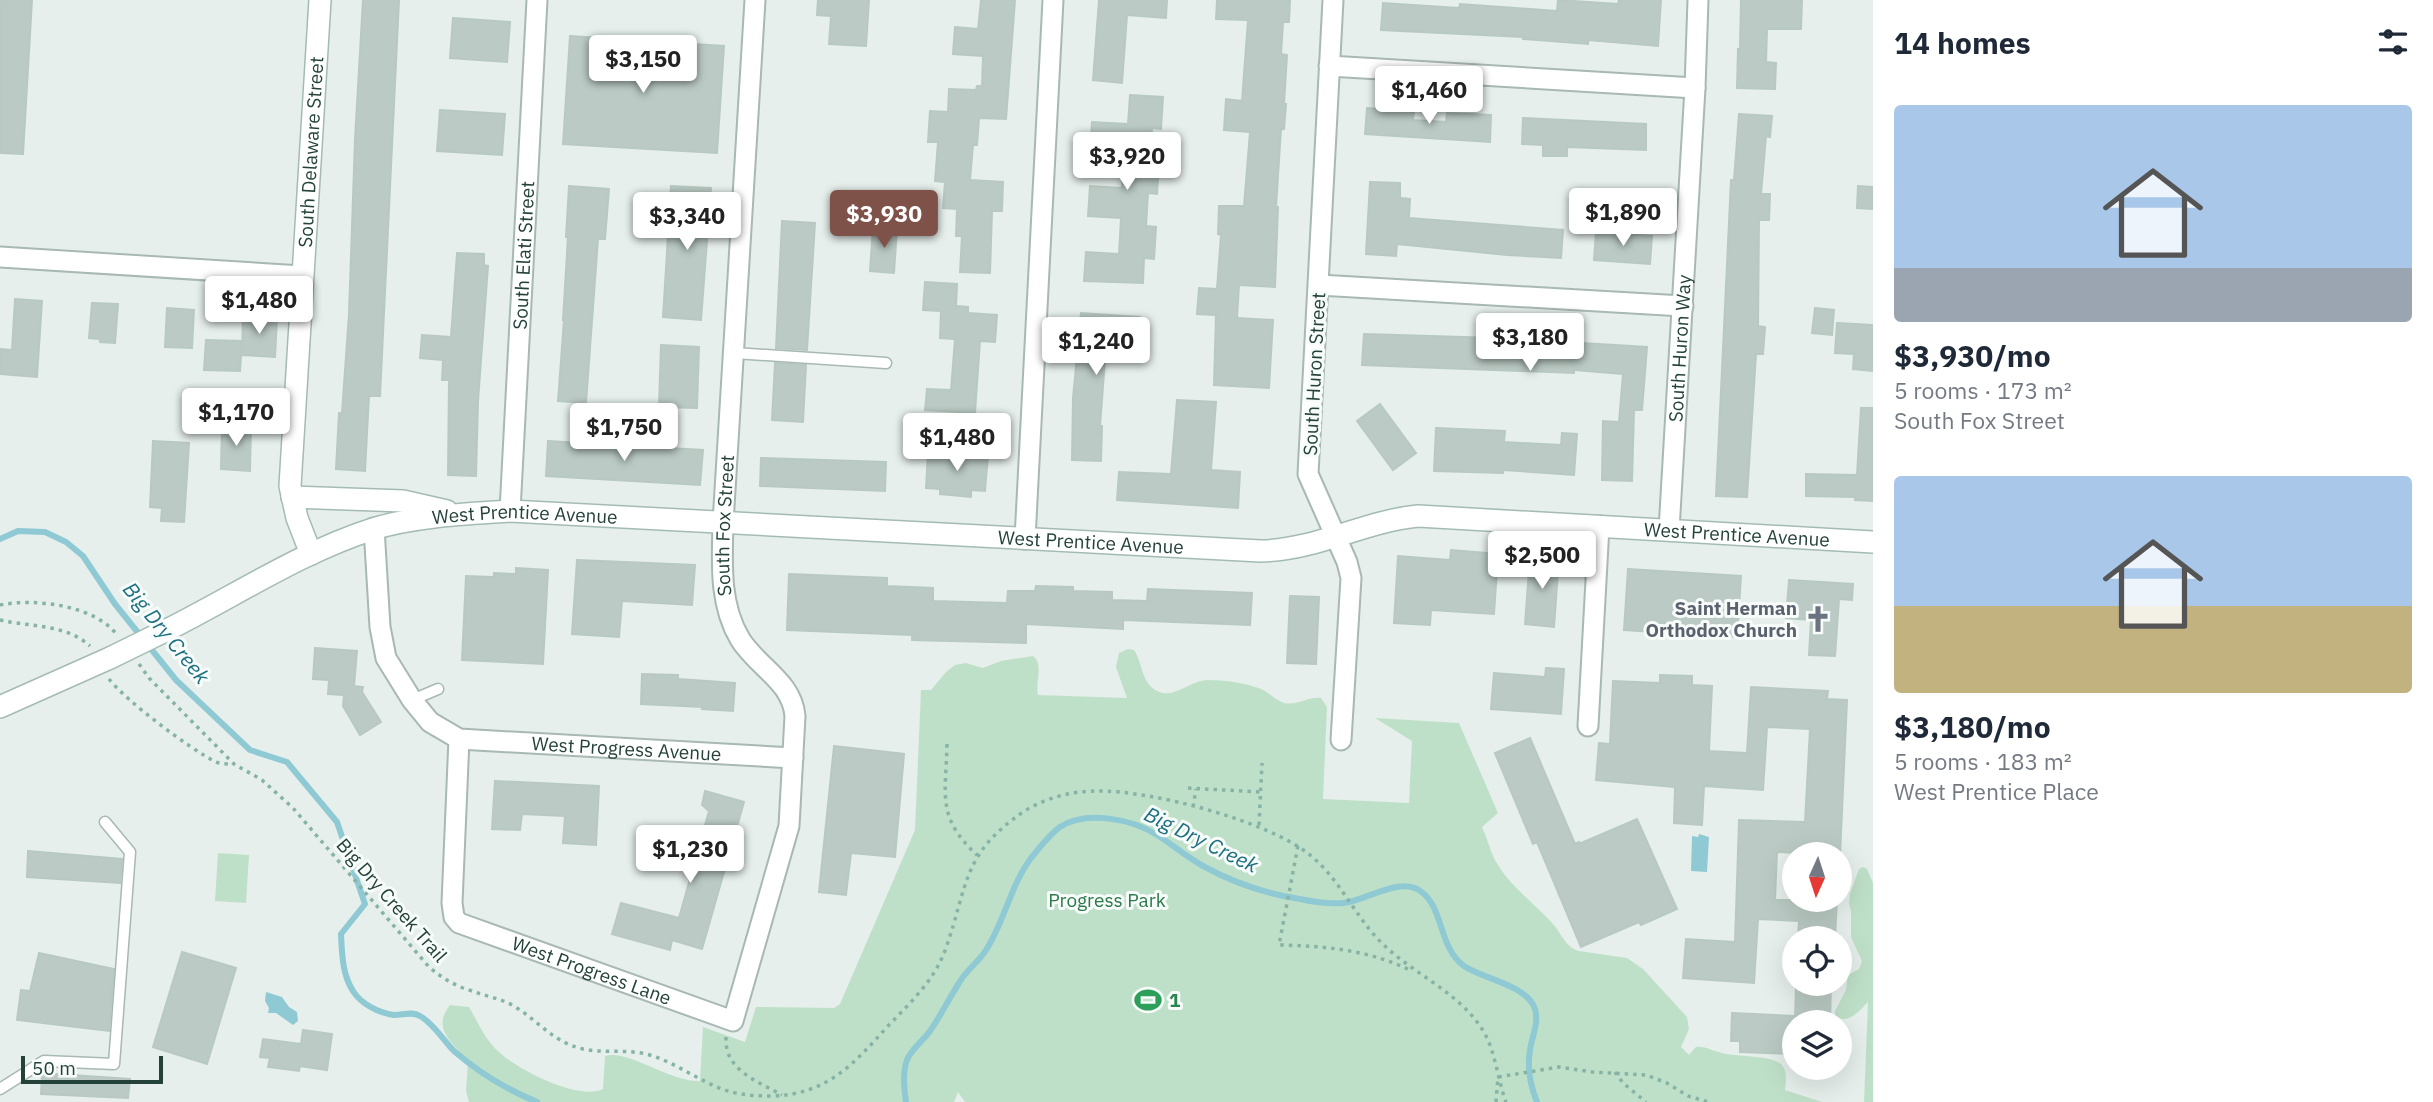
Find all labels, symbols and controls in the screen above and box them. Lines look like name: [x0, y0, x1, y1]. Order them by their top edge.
text: 14 homes: [1894, 23, 2031, 62]
icon: filters: [2374, 23, 2412, 61]
pin: $3,150: [586, 36, 700, 95]
text: $3,150: [605, 43, 681, 73]
street label: South Delaware Street: [293, 56, 328, 248]
pin: $1,460: [1372, 66, 1486, 126]
text: $1,460: [1391, 74, 1467, 104]
pin: $3,920: [1070, 132, 1184, 192]
text: $3,920: [1089, 140, 1165, 170]
icon: home: [2090, 150, 2216, 276]
street label: South Elati Street: [508, 180, 539, 330]
pin: $1,890: [1566, 188, 1680, 248]
pin: $3,930: [827, 190, 941, 250]
pin: $3,340: [630, 192, 744, 252]
text: $1,890: [1585, 196, 1661, 226]
text: $3,930: [846, 198, 922, 228]
text: $3,340: [649, 200, 725, 230]
street label: South Huron Way: [1663, 273, 1696, 423]
pin: $1,480: [202, 276, 316, 336]
text: $1,480: [221, 284, 297, 314]
street label: South Huron Street: [1298, 292, 1330, 456]
pin: $3,180: [1473, 314, 1587, 373]
pin: $1,240: [1039, 318, 1153, 377]
text: $3,180: [1492, 321, 1568, 351]
text: $1,240: [1058, 325, 1134, 355]
text: $3,930/mo: [1894, 336, 2051, 375]
text: 5 rooms · 173 m²: [1894, 375, 2072, 405]
pin: $1,170: [179, 388, 293, 448]
text: $1,170: [198, 396, 274, 426]
pin: $1,750: [567, 404, 681, 463]
text: South Fox Street: [1894, 405, 2065, 435]
text: $1,750: [586, 411, 662, 441]
pin: $1,480: [900, 414, 1014, 473]
text: $1,480: [919, 421, 995, 451]
street label: South Fox Street: [710, 454, 739, 598]
street label: West Prentice Avenue: [431, 499, 618, 529]
street label: West Prentice Avenue: [1643, 517, 1830, 552]
icon: home: [2090, 521, 2216, 647]
street label: West Prentice Avenue: [997, 525, 1185, 559]
pin: $2,500: [1485, 532, 1599, 591]
text: $2,500: [1504, 539, 1580, 569]
water label: Big Dry Creek: [117, 576, 217, 690]
place label: Saint Herman Orthodox Church: [1646, 596, 1797, 642]
church icon: Saint Herman Orthodox Church: [1803, 604, 1833, 634]
text: $3,180/mo: [1894, 707, 2051, 746]
street label: West Progress Avenue: [531, 731, 722, 766]
text: 5 rooms · 183 m²: [1894, 746, 2072, 776]
text: West Prentice Place: [1894, 776, 2099, 806]
water label: Big Dry Creek: [1140, 799, 1264, 879]
pin: $1,230: [633, 826, 747, 885]
street label: Big Dry Creek Trail: [332, 833, 452, 967]
text: $1,230: [652, 833, 728, 863]
north arrow: [1782, 842, 1852, 912]
map controls: [1782, 842, 1852, 1080]
park label: Progress Park: [1048, 888, 1166, 912]
button: locate: [1782, 926, 1852, 996]
street label: West Progress Lane: [509, 931, 675, 1010]
sports icon: 1: [1133, 985, 1163, 1015]
place label: 1: [1169, 988, 1181, 1012]
button: layers: [1782, 1010, 1852, 1080]
scale bar: [21, 1053, 163, 1085]
text: 50 m: [32, 1056, 76, 1080]

